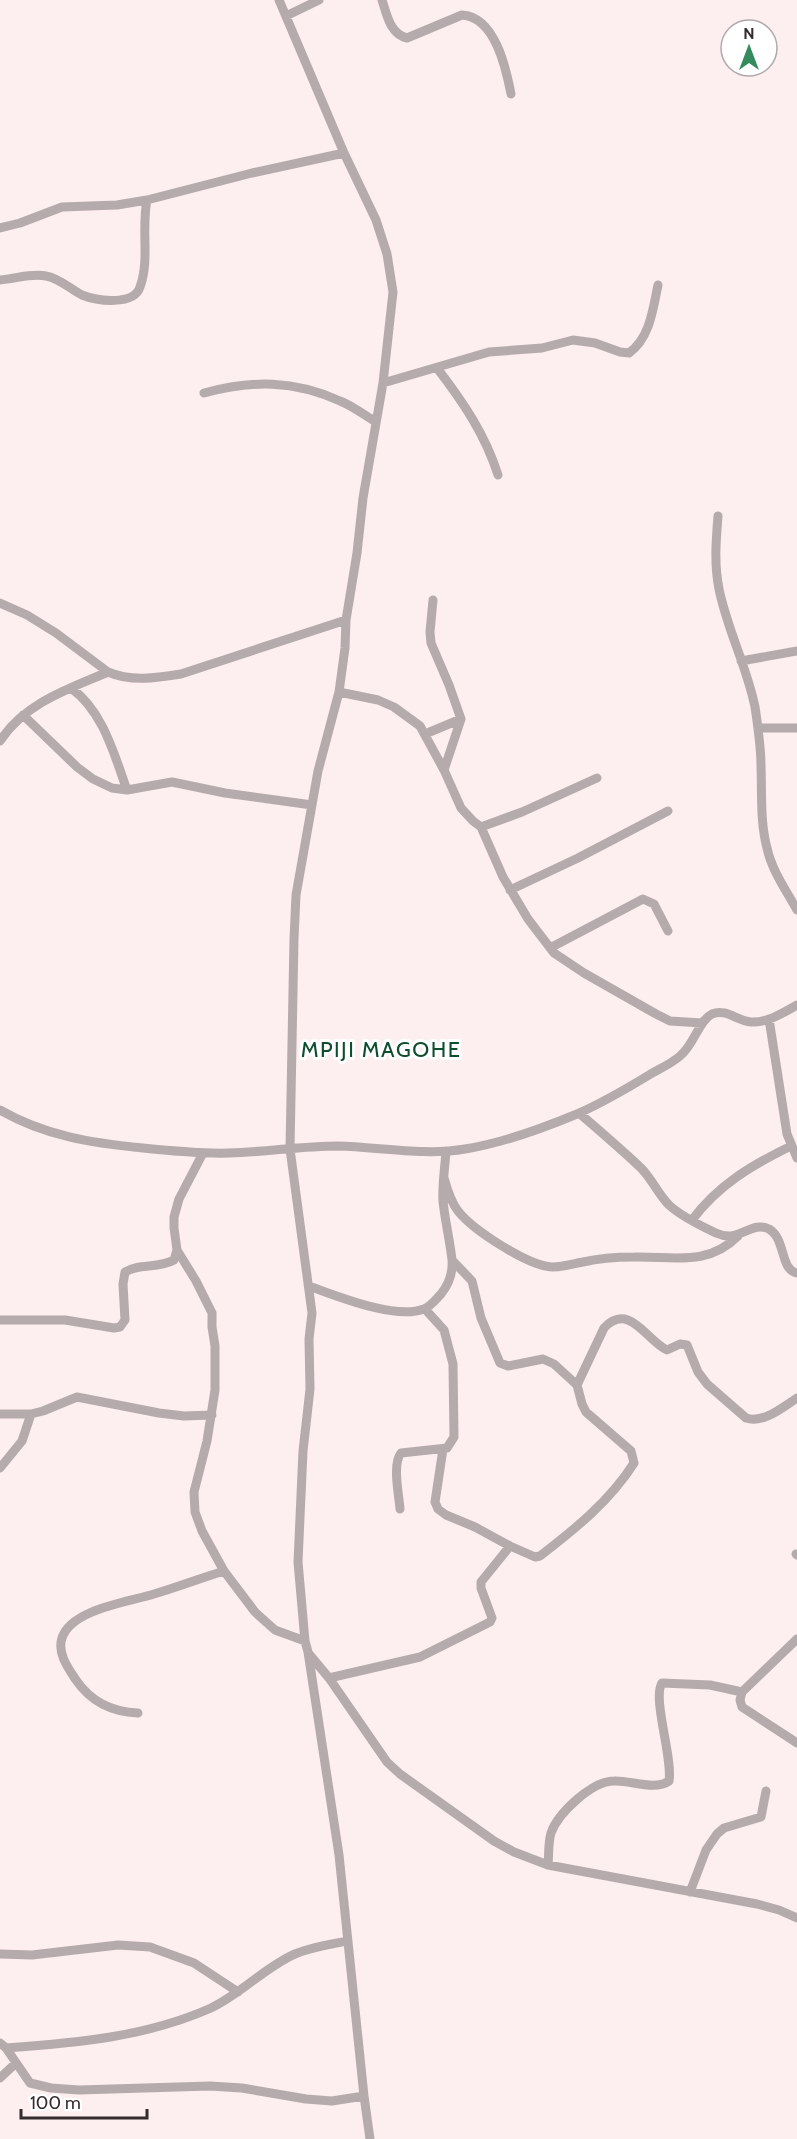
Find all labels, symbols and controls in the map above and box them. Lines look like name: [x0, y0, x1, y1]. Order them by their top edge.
north arrow: [719, 18, 779, 78]
text: N: [743, 24, 755, 43]
district label: MPIJI MAGOHE: [301, 1036, 461, 1063]
scale bar: [21, 2082, 147, 2120]
text: 100 m: [30, 2092, 81, 2114]

